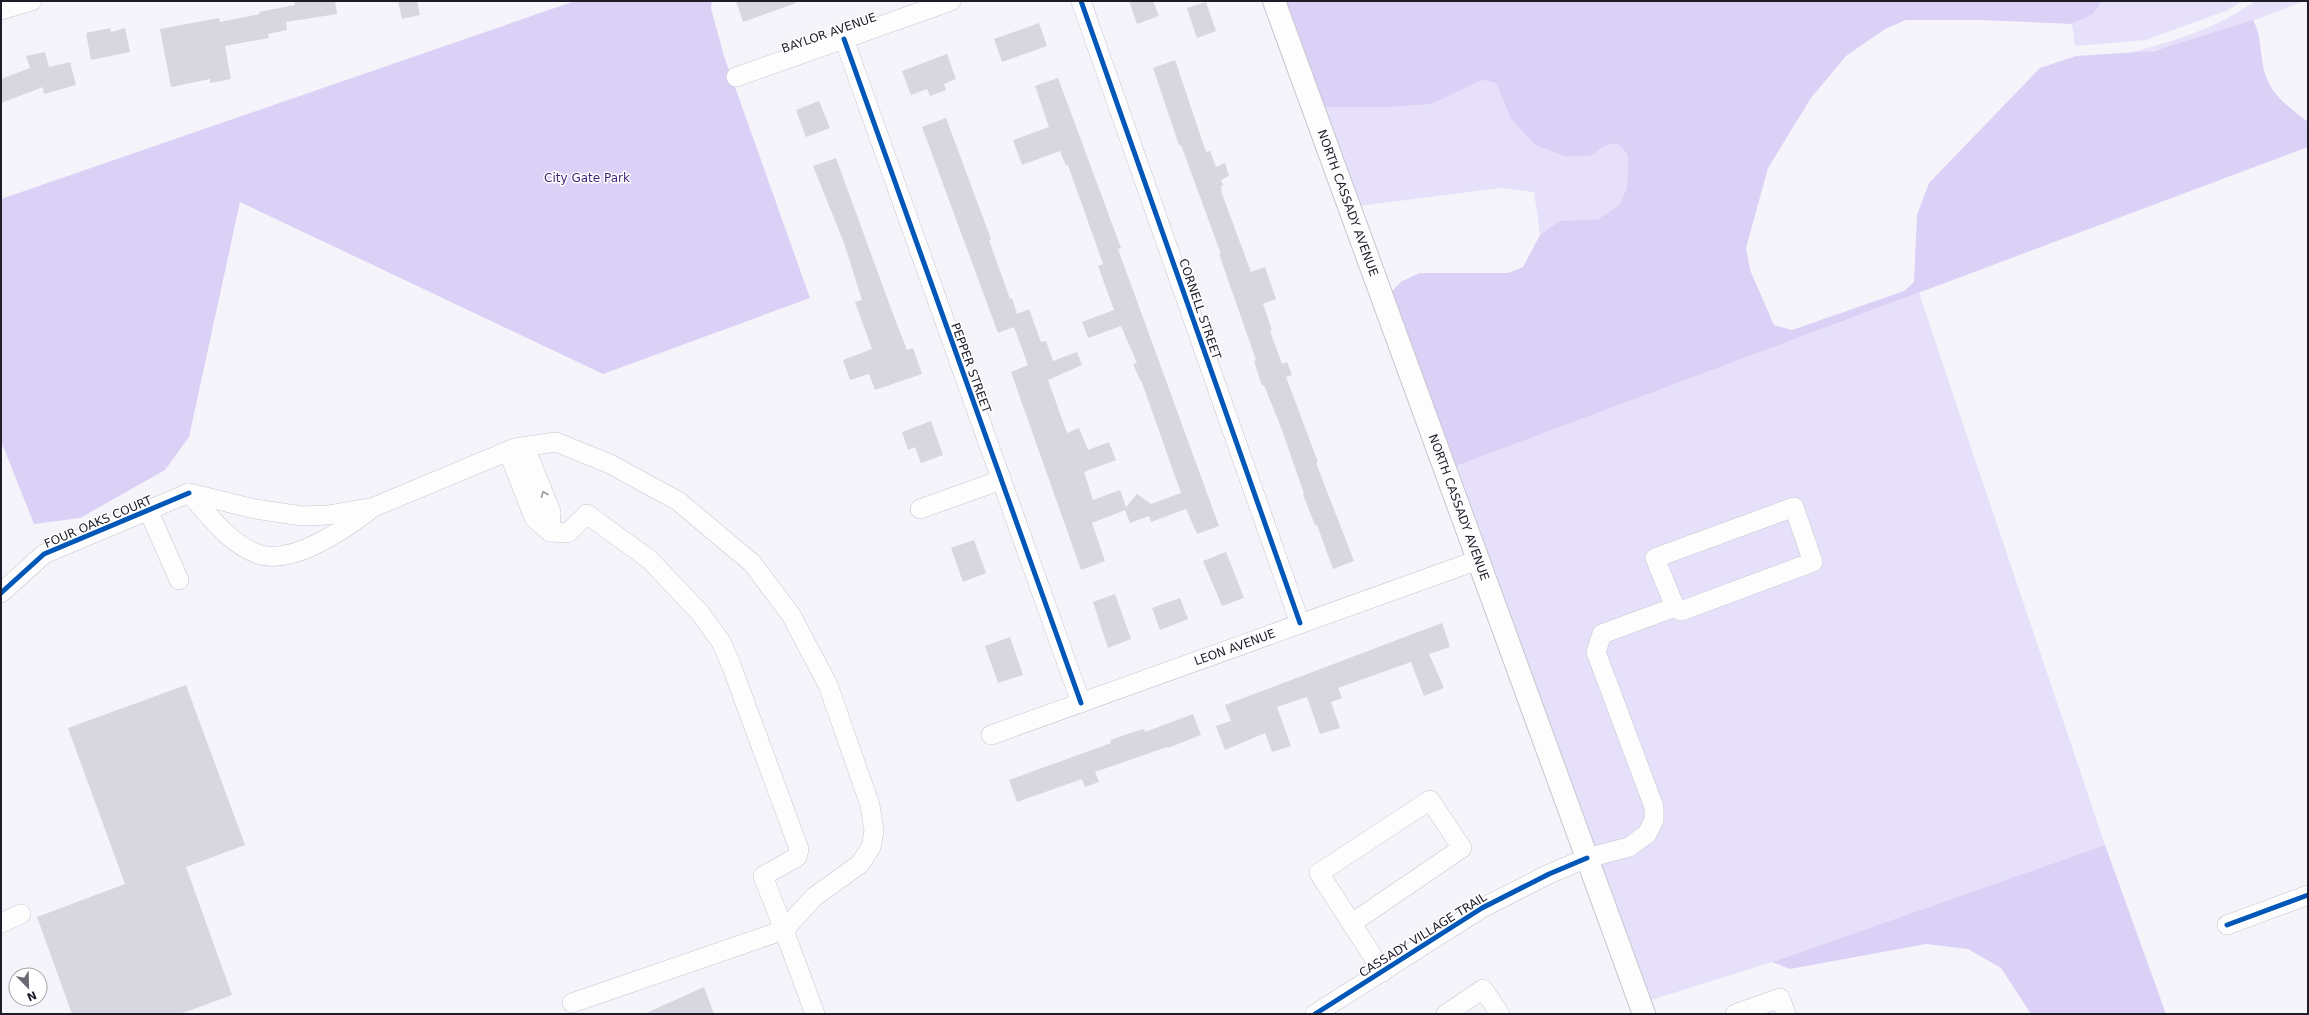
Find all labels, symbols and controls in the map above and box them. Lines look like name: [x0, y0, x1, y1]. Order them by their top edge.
street label: BAYLOR AVENUE: [780, 10, 878, 56]
street label: NORTH CASSADY AVENUE: [1315, 128, 1381, 278]
park label: City Gate Park: [544, 171, 630, 185]
street label: CORNELL STREET: [1176, 257, 1224, 362]
street label: PEPPER STREET: [948, 321, 994, 416]
street label: NORTH CASSADY AVENUE: [1426, 432, 1492, 582]
one-way arrow: [541, 491, 549, 498]
street label: FOUR OAKS COURT: [42, 493, 154, 551]
street label: LEON AVENUE: [1192, 626, 1277, 668]
street label: CASSADY VILLAGE TRAIL: [1357, 890, 1490, 980]
north arrow: [8, 967, 48, 1007]
text: N: [25, 988, 38, 1004]

